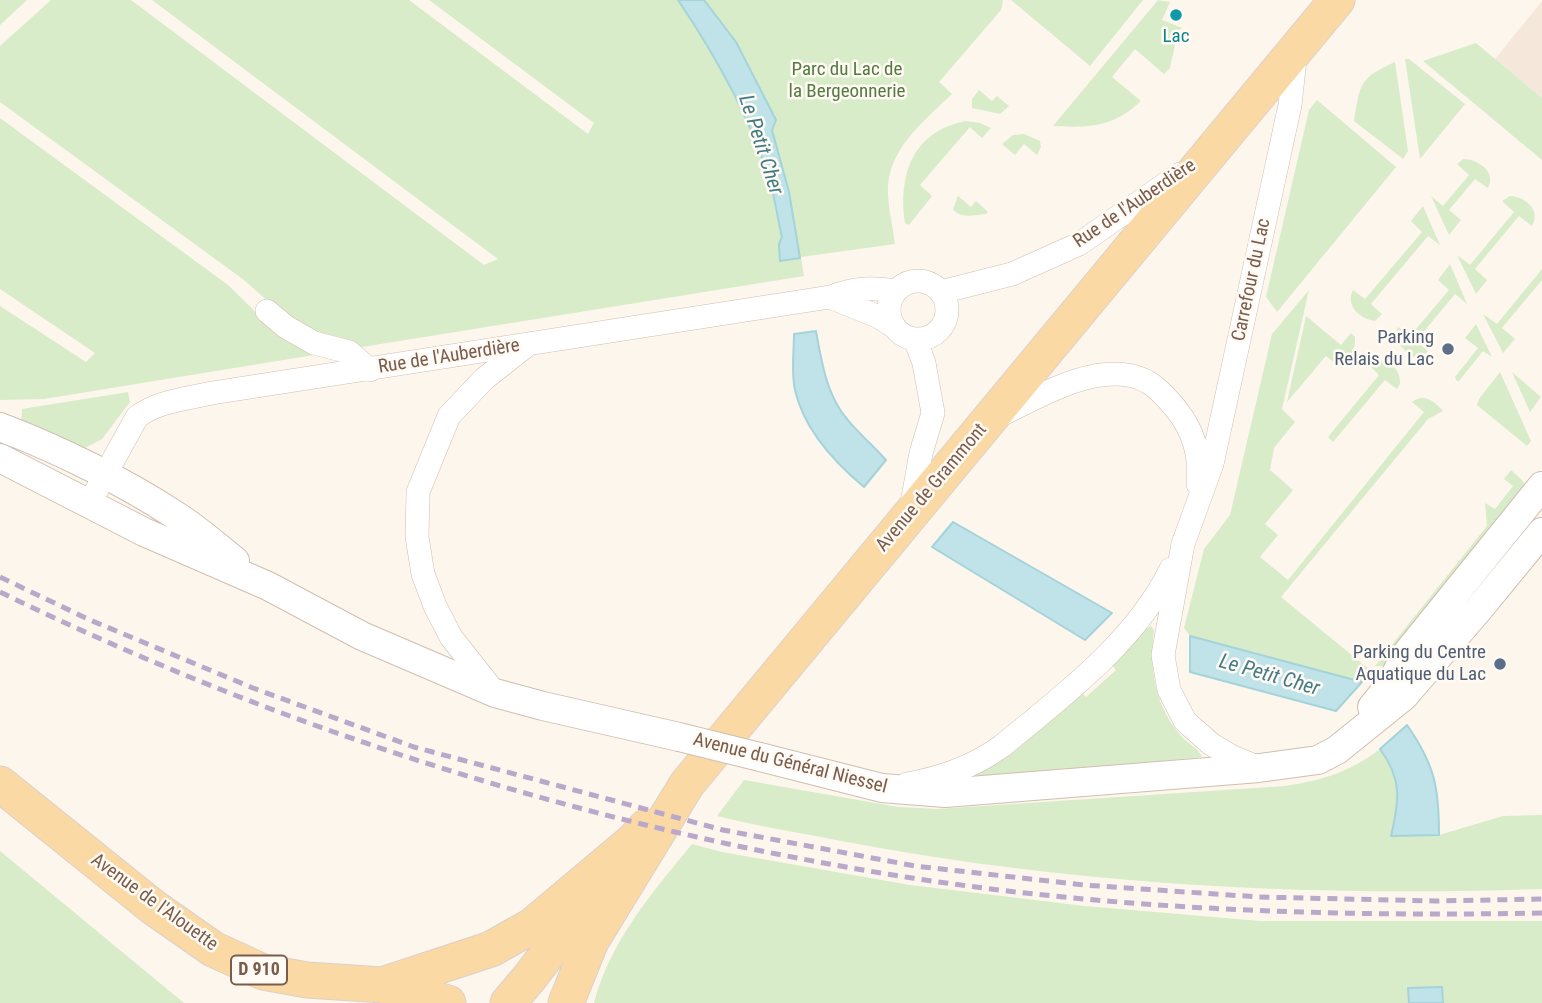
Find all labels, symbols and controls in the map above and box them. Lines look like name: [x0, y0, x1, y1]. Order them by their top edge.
marker: Lac: [1168, 7, 1184, 23]
place label: Lac: [1163, 26, 1189, 48]
park label: Parc du Lac de la Bergeonnerie: [789, 59, 905, 103]
water label: Le Petit Cher: [732, 92, 788, 198]
street label: Rue de l'Auberdière: [1069, 155, 1201, 253]
street label: Carrefour du Lac: [1228, 217, 1276, 343]
place label: Parking Relais du Lac: [1334, 327, 1434, 371]
street label: Rue de l'Auberdière: [377, 335, 521, 379]
marker: Parking Relais du Lac: [1440, 341, 1456, 357]
street label: Avenue de Grammont: [872, 419, 992, 557]
place label: Parking du Centre Aquatique du Lac: [1353, 642, 1486, 686]
water label: Le Petit Cher: [1216, 650, 1322, 702]
marker: Parking du Centre Aquatique du Lac: [1492, 656, 1508, 672]
street label: Avenue du Général Niessel: [691, 729, 889, 799]
street label: Avenue de l'Alouette: [86, 849, 222, 957]
road number: D 910: [231, 956, 287, 985]

